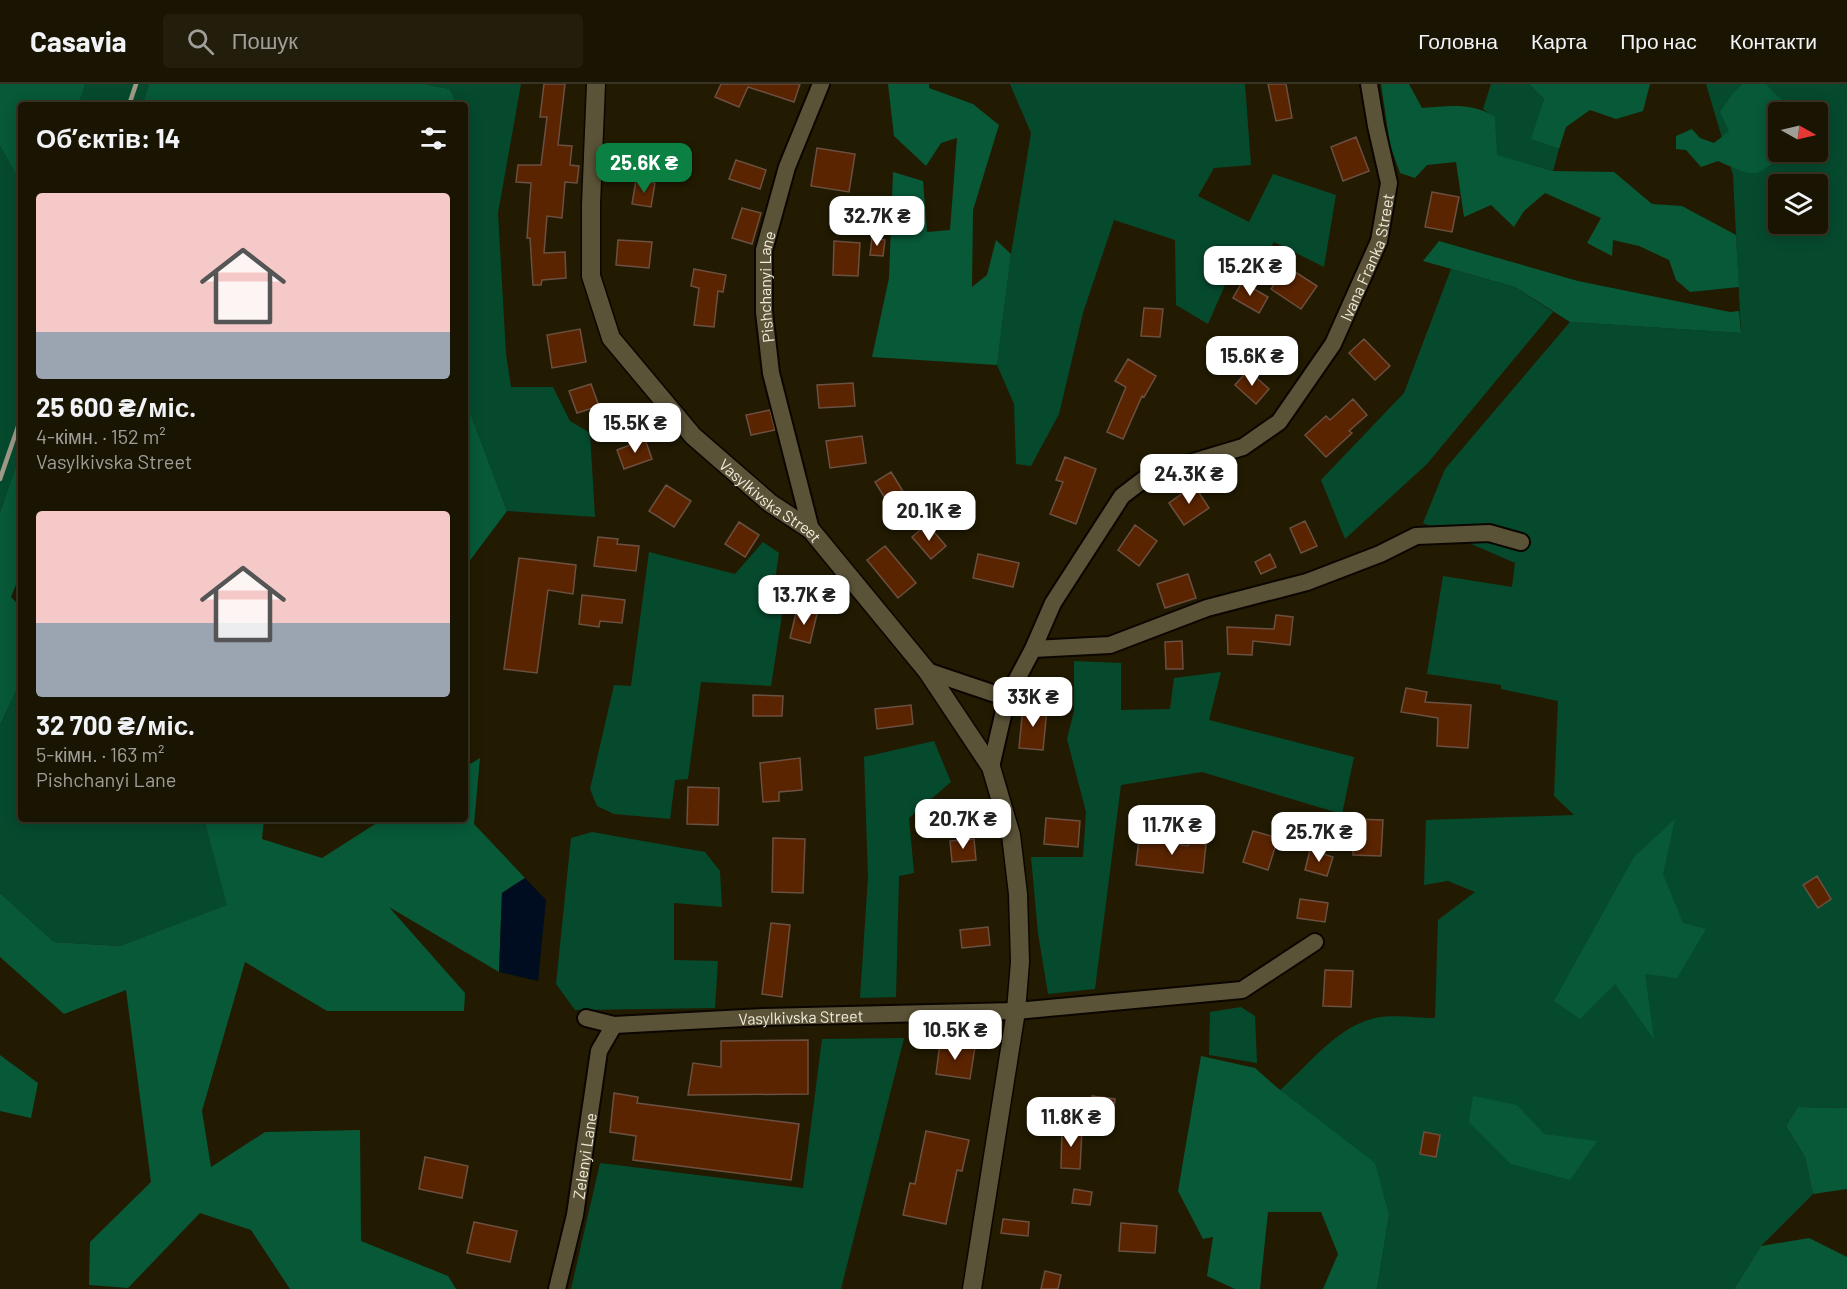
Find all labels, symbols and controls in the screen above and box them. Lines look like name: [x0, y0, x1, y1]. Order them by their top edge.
search box: [163, 14, 583, 68]
text: Casavia: [30, 24, 127, 58]
icon: search: [184, 25, 217, 58]
text: Пошук: [232, 27, 298, 53]
text: Головна: [1418, 28, 1498, 53]
text: Карта: [1531, 28, 1587, 53]
text: Про нас: [1620, 28, 1697, 53]
text: Контакти: [1730, 28, 1817, 53]
north arrow: [1768, 102, 1828, 162]
map controls: [1768, 102, 1828, 234]
text: Об’єктів: 14: [36, 122, 181, 153]
icon: filters: [417, 122, 450, 155]
pin: 25.6K ₴: [589, 143, 699, 194]
text: 25.6K ₴: [610, 150, 678, 174]
button: layers: [1768, 174, 1828, 234]
street label: Ivana Franka Street: [1335, 192, 1397, 324]
pin: 32.7K ₴: [822, 196, 932, 247]
text: 32.7K ₴: [843, 203, 911, 227]
street label: Pishchanyi Lane: [755, 228, 778, 344]
icon: home: [189, 232, 297, 340]
pin: 15.2K ₴: [1195, 246, 1305, 297]
text: 15.2K ₴: [1218, 253, 1282, 277]
pin: 15.6K ₴: [1197, 336, 1307, 387]
text: 15.6K ₴: [1220, 343, 1284, 367]
text: 25 600 ₴/міс.: [36, 391, 196, 422]
pin: 15.5K ₴: [580, 403, 690, 454]
text: 15.5K ₴: [603, 410, 667, 434]
text: 4-кімн. · 152 m²: [36, 424, 166, 448]
text: Vasylkivska Street: [36, 449, 192, 473]
street label: Vasylkivska Street: [716, 454, 826, 546]
pin: 24.3K ₴: [1134, 454, 1244, 505]
text: 24.3K ₴: [1154, 461, 1224, 485]
pin: 20.1K ₴: [874, 491, 984, 542]
text: 20.1K ₴: [897, 498, 961, 522]
icon: home: [189, 550, 297, 658]
pin: 13.7K ₴: [749, 575, 859, 626]
text: 13.7K ₴: [772, 582, 836, 606]
pin: 33K ₴: [991, 677, 1075, 728]
text: 33K ₴: [1007, 684, 1059, 708]
text: 32 700 ₴/міс.: [36, 709, 195, 740]
text: 5-кімн. · 163 m²: [36, 742, 165, 766]
text: Pishchanyi Lane: [36, 767, 176, 791]
pin: 20.7K ₴: [908, 799, 1018, 850]
pin: 11.7K ₴: [1117, 805, 1227, 856]
text: 20.7K ₴: [929, 806, 997, 830]
text: 11.7K ₴: [1142, 812, 1202, 836]
pin: 25.7K ₴: [1264, 812, 1374, 863]
text: 25.7K ₴: [1285, 819, 1353, 843]
street label: Vasylkivska Street: [738, 1005, 864, 1028]
pin: 10.5K ₴: [900, 1010, 1010, 1061]
text: 10.5K ₴: [923, 1017, 987, 1041]
pin: 11.8K ₴: [1016, 1097, 1126, 1148]
text: 11.8K ₴: [1041, 1104, 1101, 1128]
street label: Zelenyi Lane: [568, 1111, 599, 1200]

